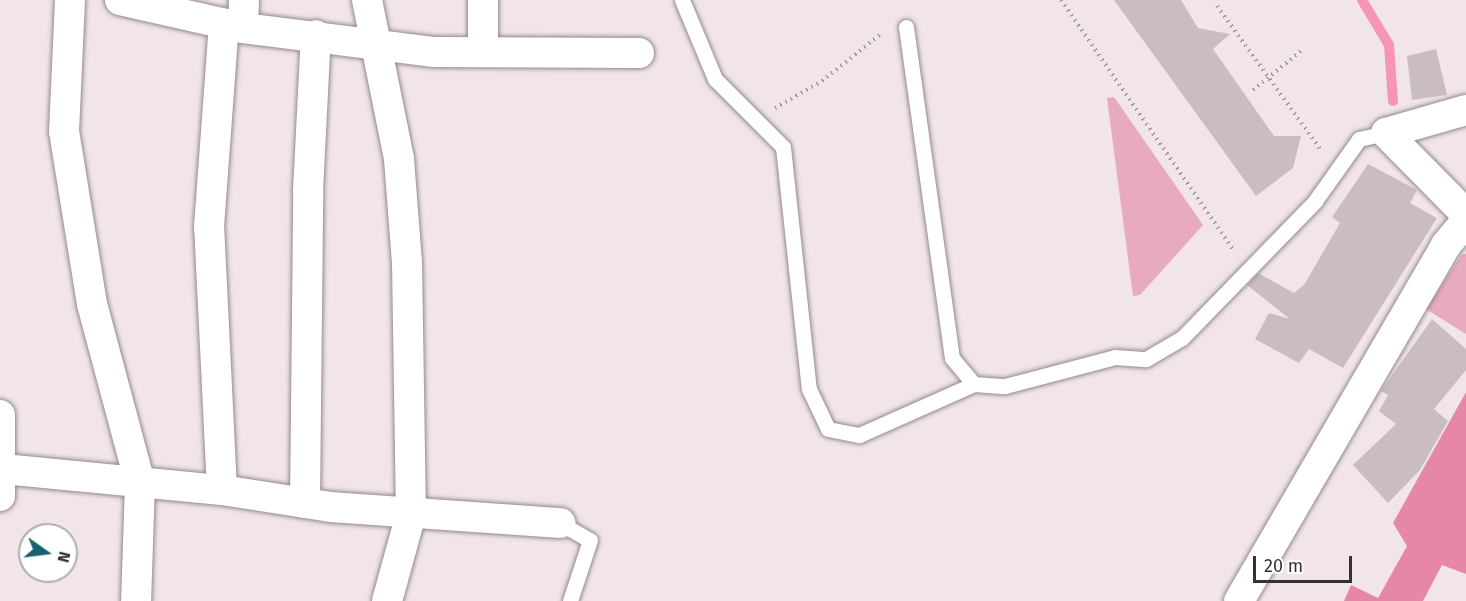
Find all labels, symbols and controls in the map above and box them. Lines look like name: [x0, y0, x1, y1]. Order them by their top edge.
north arrow: [18, 523, 78, 583]
scale bar: [1256, 544, 1355, 582]
text: N: [54, 550, 75, 564]
text: 20 m: [1264, 555, 1303, 577]

